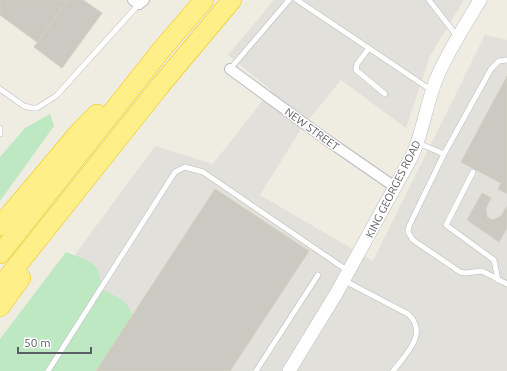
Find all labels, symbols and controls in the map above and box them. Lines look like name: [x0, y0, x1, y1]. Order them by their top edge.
street label: NEW STREET: [283, 105, 341, 153]
street label: KING GEORGES ROAD: [363, 138, 423, 240]
scale bar: [18, 329, 91, 355]
text: 50 m: [24, 336, 51, 349]

